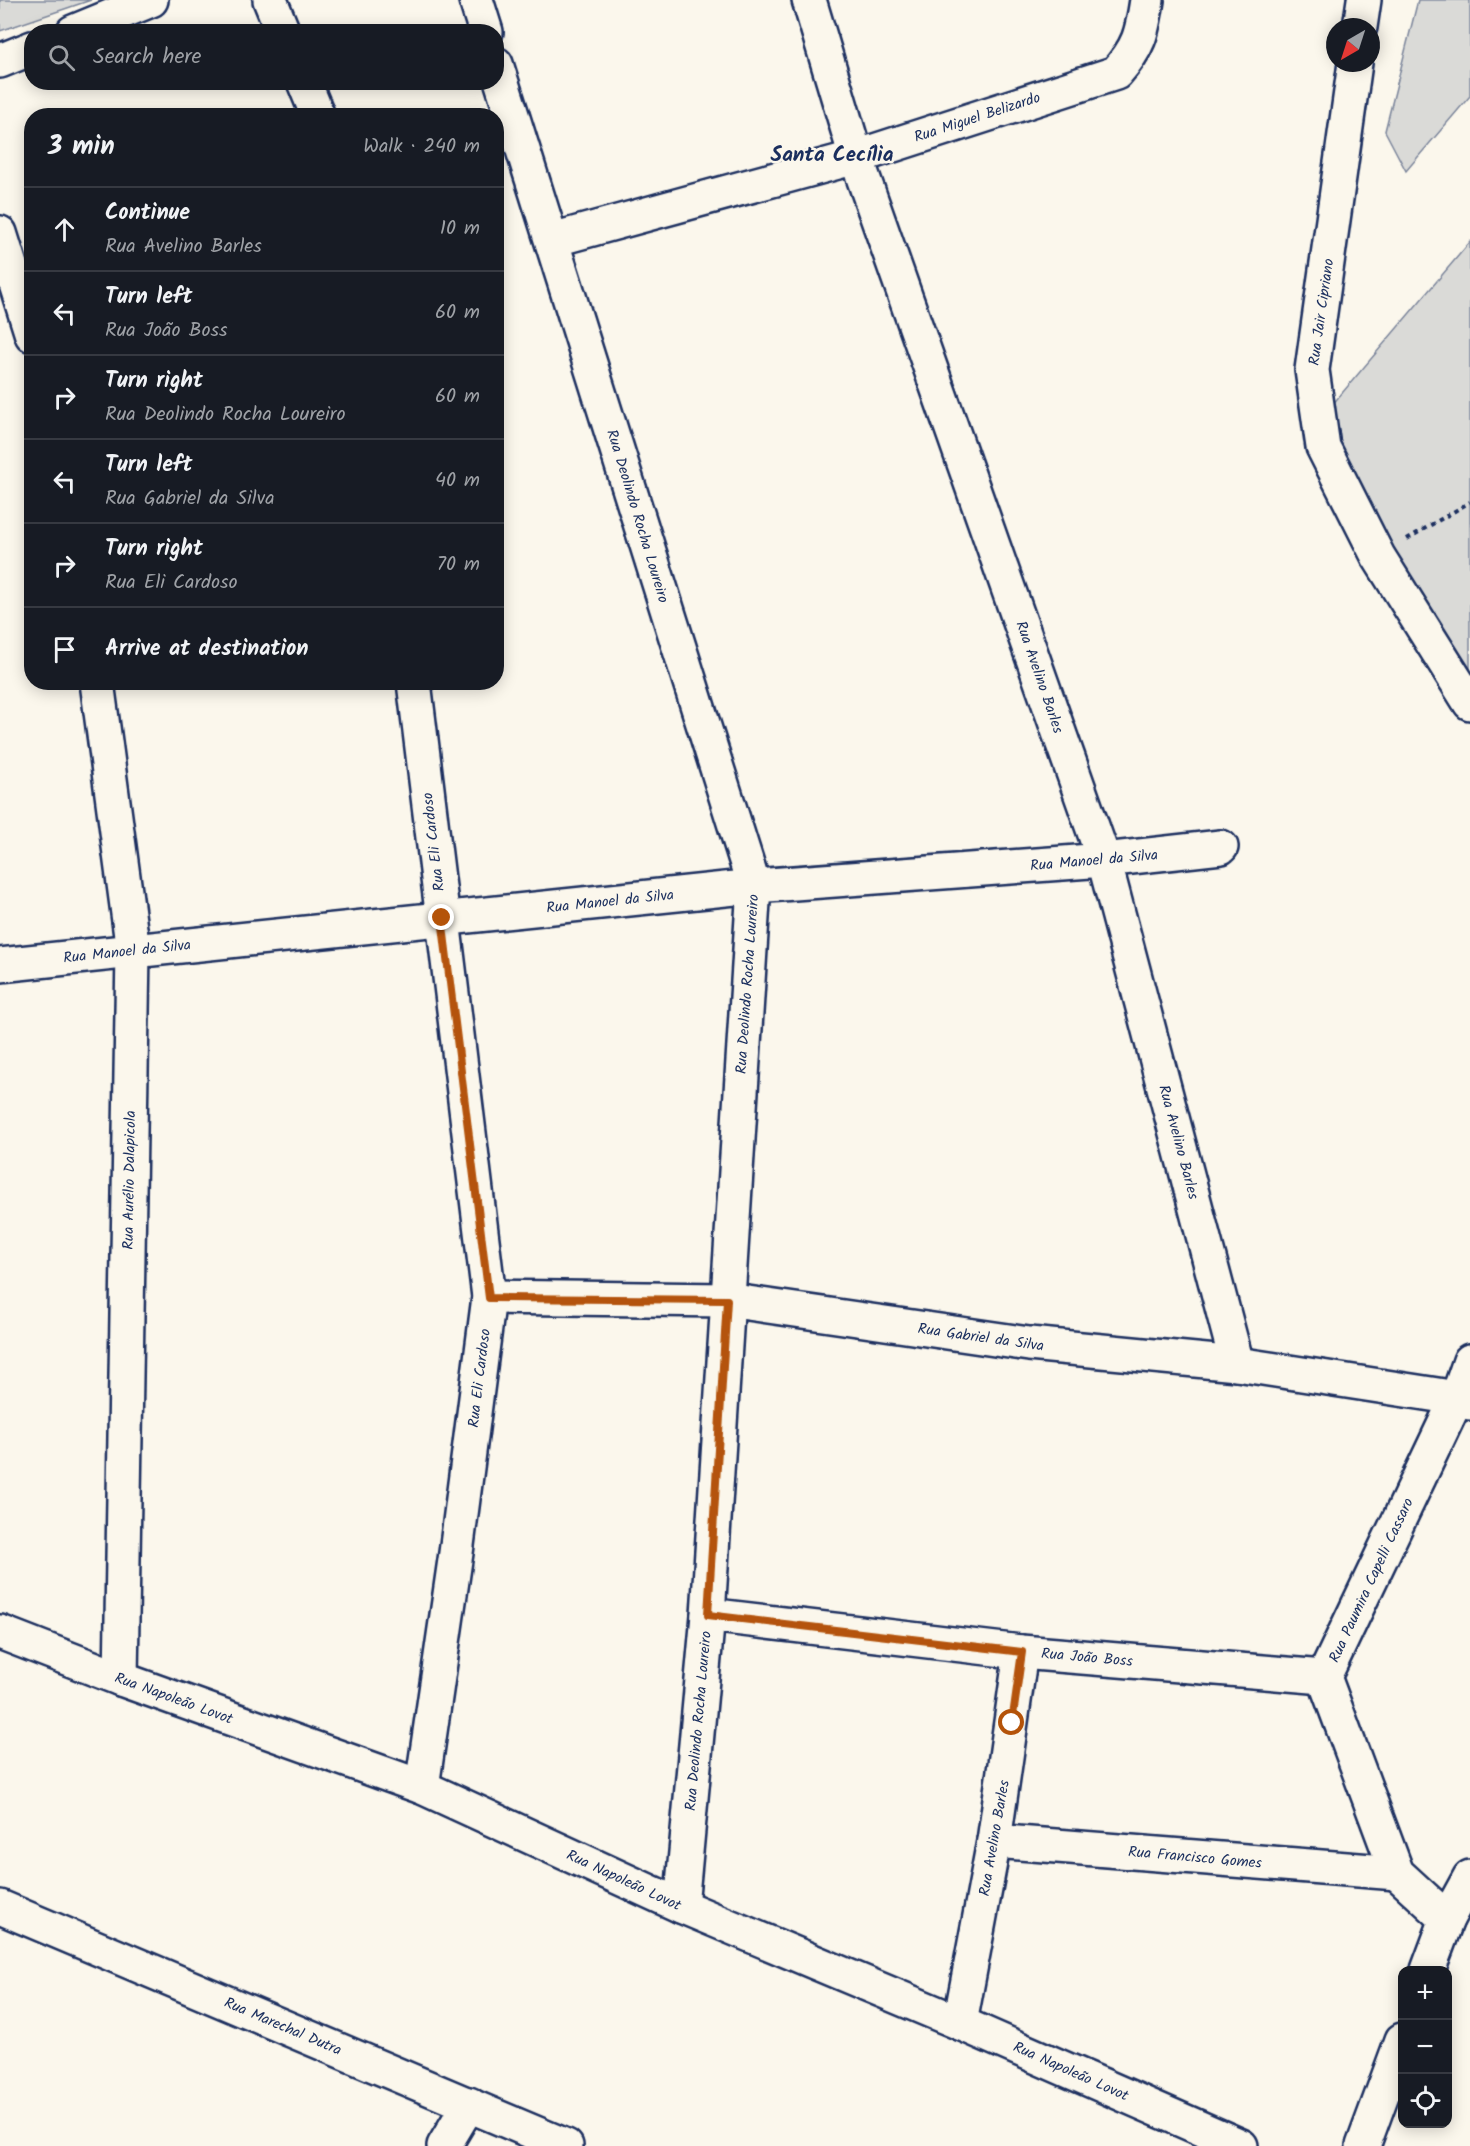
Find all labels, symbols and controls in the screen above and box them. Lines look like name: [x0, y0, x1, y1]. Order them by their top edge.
north arrow: [1326, 18, 1380, 72]
search box: [24, 24, 504, 90]
text: Search here: [93, 40, 201, 75]
icon: search: [45, 41, 78, 74]
street label: Rua Miguel Belizardo: [911, 86, 1044, 150]
text: 3 min: [48, 126, 115, 168]
text: Walk · 240 m: [363, 131, 480, 163]
district label: Santa Cecília: [771, 139, 894, 172]
text: Continue: [105, 196, 190, 231]
icon: ahead: [48, 213, 81, 246]
text: 10 m: [440, 213, 480, 245]
text: Rua Avelino Barles: [105, 231, 262, 263]
street label: Rua Jair Cipriano: [1303, 257, 1341, 367]
text: Turn left: [105, 280, 192, 315]
icon: left: [48, 297, 81, 330]
text: 60 m: [435, 297, 480, 329]
text: Rua João Boss: [105, 315, 227, 347]
text: Turn right: [105, 364, 203, 399]
icon: right: [48, 381, 81, 414]
text: 60 m: [435, 381, 480, 413]
text: Rua Deolindo Rocha Loureiro: [105, 399, 345, 431]
street label: Rua Deolindo Rocha Loureiro: [599, 427, 675, 606]
text: Turn left: [105, 448, 192, 483]
icon: left: [48, 465, 81, 498]
text: 40 m: [435, 465, 480, 497]
text: Rua Gabriel da Silva: [105, 483, 275, 515]
text: Turn right: [105, 532, 203, 567]
icon: right: [48, 549, 81, 582]
text: 70 m: [437, 549, 480, 581]
text: Rua Eli Cardoso: [105, 567, 238, 599]
street label: Rua Avelino Barles: [1009, 618, 1070, 737]
text: Arrive at destination: [105, 632, 308, 667]
icon: arrive: [48, 633, 81, 666]
street label: Rua Eli Cardoso: [416, 791, 452, 893]
street label: Rua Manoel da Silva: [1029, 843, 1159, 879]
street label: Rua Manoel da Silva: [545, 883, 675, 921]
street label: Rua Deolindo Rocha Loureiro: [730, 893, 766, 1075]
route end: [428, 904, 454, 930]
street label: Rua Manoel da Silva: [62, 933, 192, 971]
street label: Rua Avelino Barles: [1151, 1082, 1205, 1203]
street label: Rua Aurélio Dalapicola: [117, 1110, 143, 1250]
street label: Rua Gabriel da Silva: [916, 1317, 1046, 1359]
street label: Rua Eli Cardoso: [462, 1327, 498, 1429]
street label: Rua Paumira Capelli Cassaro: [1323, 1494, 1421, 1667]
street label: Rua Deolindo Rocha Loureiro: [679, 1630, 719, 1812]
street label: Rua João Boss: [1040, 1642, 1134, 1674]
street label: Rua Napoleão Lovot: [111, 1666, 236, 1732]
route start: [998, 1709, 1024, 1735]
street label: Rua Avelino Barles: [973, 1778, 1017, 1898]
street label: Rua Francisco Gomes: [1127, 1840, 1263, 1876]
street label: Rua Napoleão Lovot: [562, 1844, 685, 1918]
map controls: [1398, 1966, 1452, 2128]
button: +: [1398, 1966, 1452, 2020]
street label: Rua Marechal Dutra: [220, 1991, 345, 2063]
button: −: [1398, 2020, 1452, 2074]
street label: Rua Napoleão Lovot: [1009, 2036, 1132, 2108]
button: locate: [1398, 2074, 1452, 2128]

